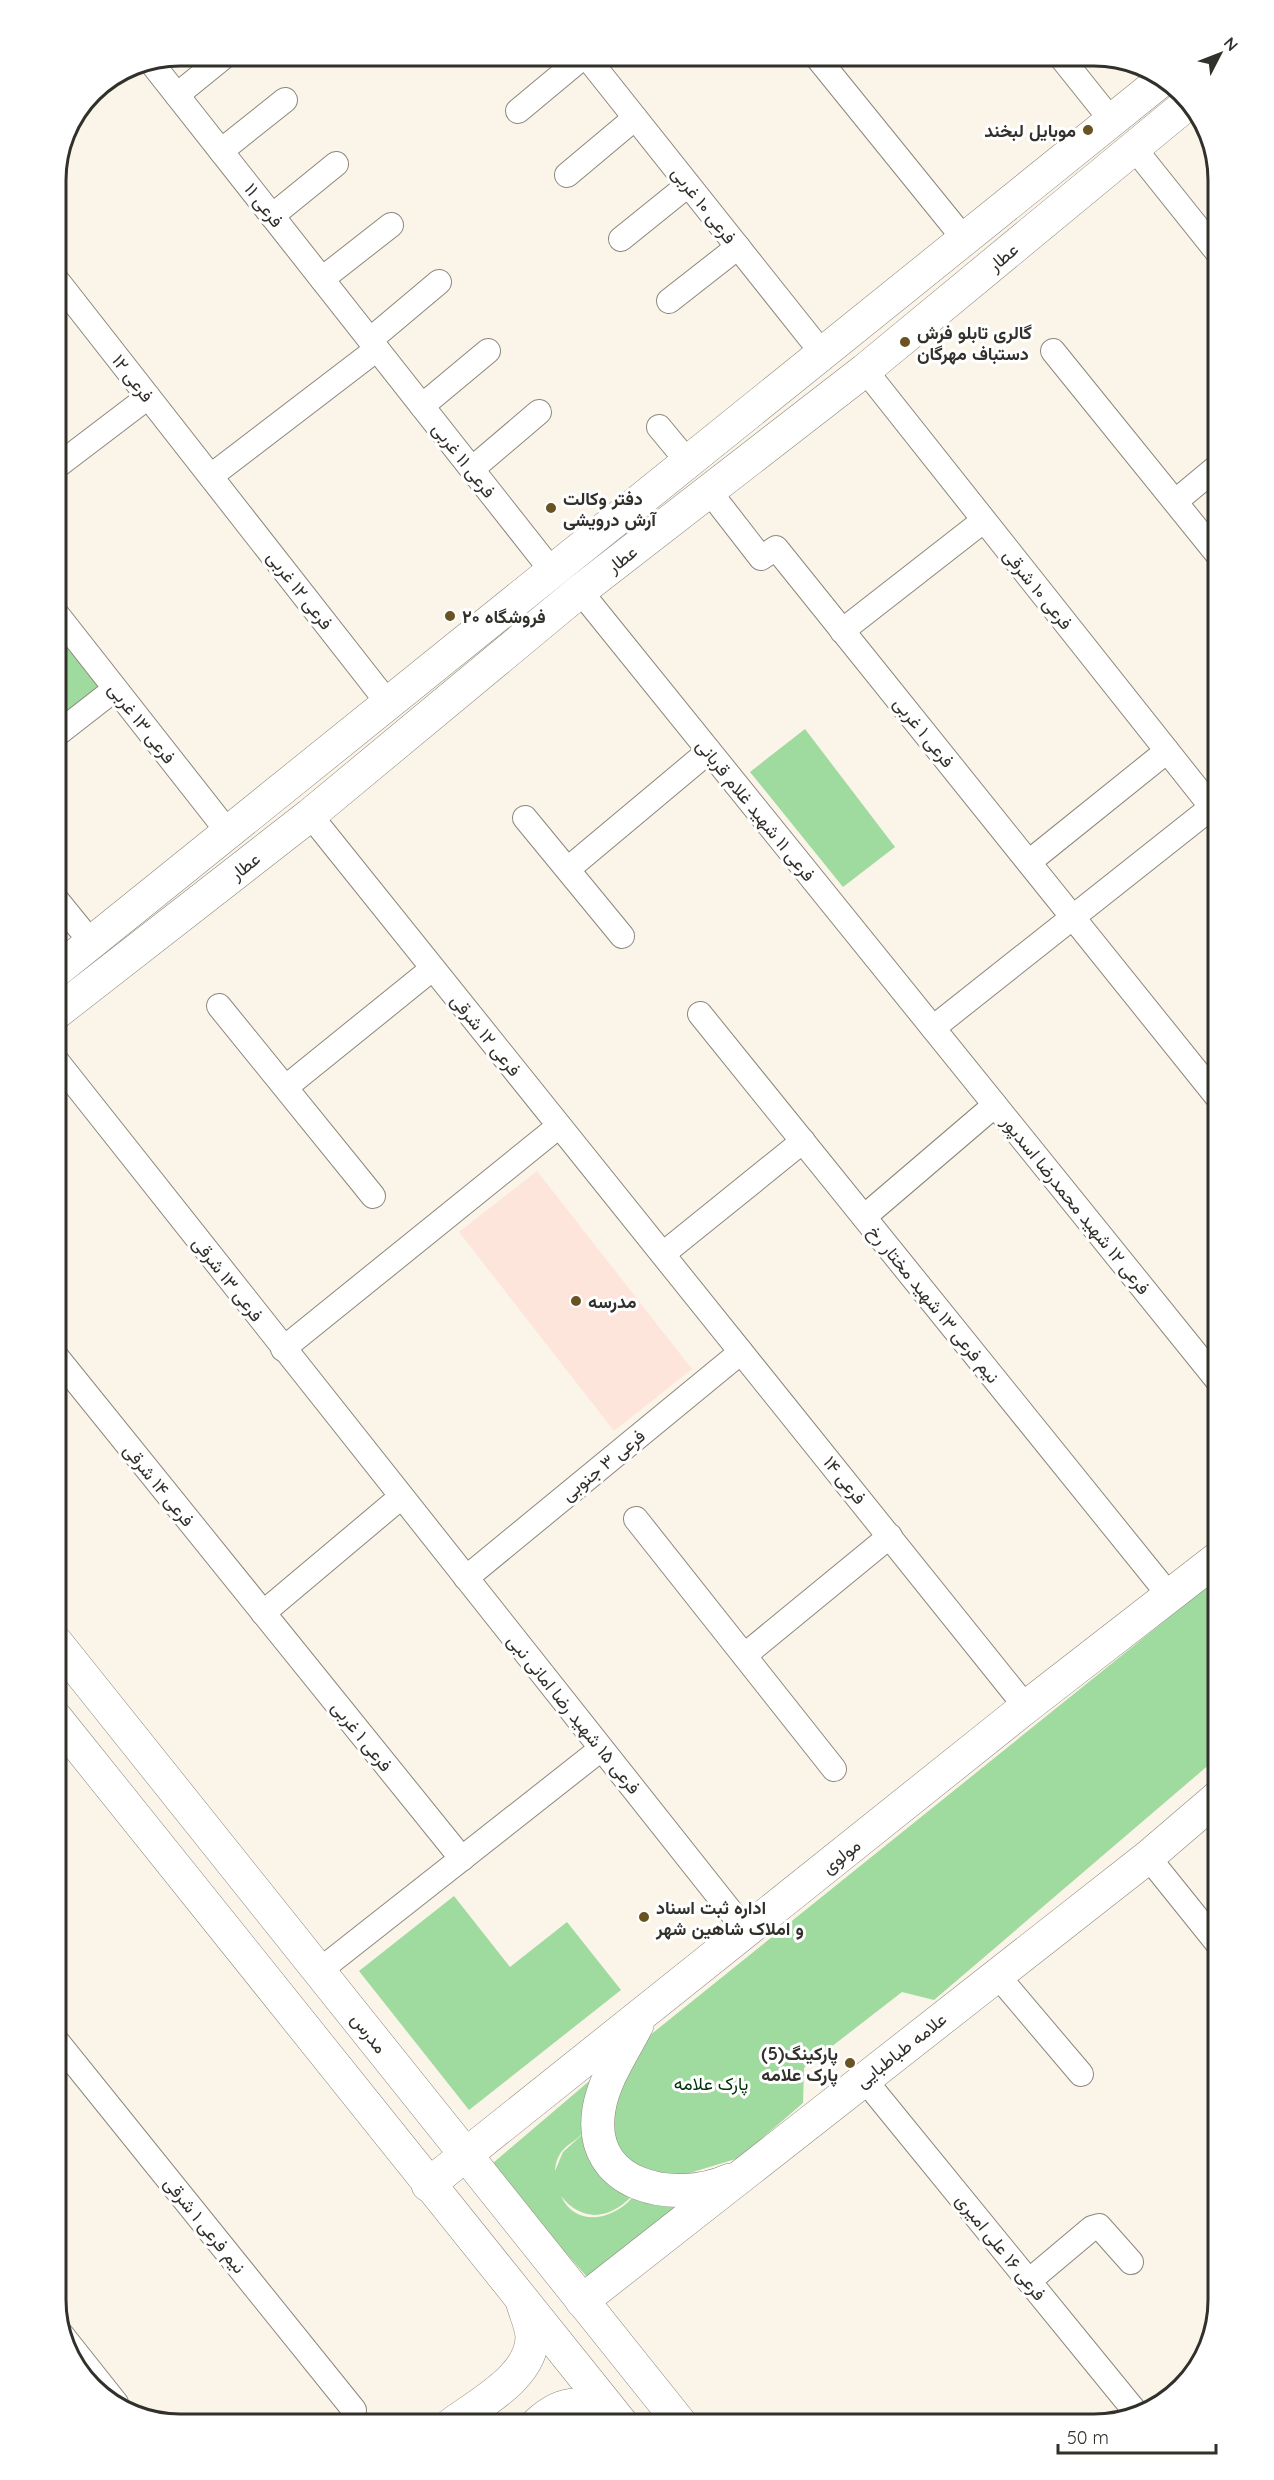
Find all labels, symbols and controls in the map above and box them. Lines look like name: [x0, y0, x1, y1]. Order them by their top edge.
north arrow: [1190, 24, 1250, 84]
text: N: [1220, 33, 1243, 55]
place label: موبایل لبخند: [984, 119, 1076, 142]
marker: موبایل لبخند: [1081, 123, 1095, 137]
street label: فرعی ۱۰ غربی: [667, 162, 741, 248]
street label: فرعی ۱۱: [239, 178, 289, 232]
street label: عطار: [982, 238, 1023, 277]
place label: گالری تابلو فرش دستباف مهرگان: [917, 321, 1032, 365]
marker: گالری تابلو فرش دستباف مهرگان: [898, 335, 912, 349]
street label: فرعی ۱۲: [107, 349, 159, 407]
street label: فرعی ۱۱ غربی: [427, 418, 501, 502]
place label: دفتر وکالت آرش درویشی: [563, 487, 657, 531]
marker: دفتر وکالت آرش درویشی: [544, 501, 558, 515]
street label: عطار: [601, 540, 642, 579]
street label: فرعی ۱۰ شرقی: [998, 544, 1078, 634]
street label: فرعی ۱۲ غربی: [262, 546, 338, 634]
place label: فروشگاه ۲۰: [462, 605, 546, 628]
marker: فروشگاه ۲۰: [443, 609, 457, 623]
street label: فرعی ۱۳ غربی: [103, 678, 181, 768]
street label: فرعی ۱ غربی: [888, 692, 960, 772]
street label: فرعی ۱۱ شهید غلام قربانی: [691, 734, 821, 887]
street label: عطار: [224, 847, 265, 886]
street label: فرعی ۱۲ شرقی: [446, 989, 526, 1081]
street label: فرعی ۱۲ شهید محمدرضا اسدپور: [995, 1110, 1155, 1300]
street label: نیم فرعی ۱۳ شهید مختار رخ: [862, 1220, 1005, 1388]
street label: فرعی ۱۳ شرقی: [188, 1232, 268, 1326]
place label: مدرسه: [588, 1290, 637, 1313]
marker: مدرسه: [569, 1294, 583, 1308]
street label: فرعی ۳ جنوبی: [556, 1424, 650, 1506]
street label: فرعی ۱۴ شرقی: [119, 1439, 199, 1531]
street label: فرعی ۱۴: [819, 1451, 871, 1509]
street label: فرعی ۱۵ شهید رضا امانی نبی: [502, 1629, 646, 1799]
street label: فرعی ۱ غربی: [326, 1696, 398, 1776]
street label: مولوی: [817, 1833, 865, 1879]
place label: اداره ثبت اسناد و املاک شاهین شهر: [655, 1896, 804, 1940]
marker: اداره ثبت اسناد و املاک شاهین شهر: [637, 1910, 651, 1924]
street label: علامه طباطبایی: [851, 2007, 951, 2093]
street label: مدرس: [346, 2008, 392, 2058]
place label: پارکینگ(5) پارک علامه: [761, 2042, 838, 2087]
marker: پارکینگ(5) پارک علامه: [843, 2056, 857, 2070]
park label: پارک علامه: [674, 2072, 748, 2096]
street label: نیم فرعی ۱ شرقی: [158, 2172, 251, 2279]
street label: فرعی ۱۶ علی امیری: [951, 2189, 1051, 2305]
scale bar: [1058, 2417, 1216, 2455]
text: 50 m: [1067, 2426, 1109, 2449]

